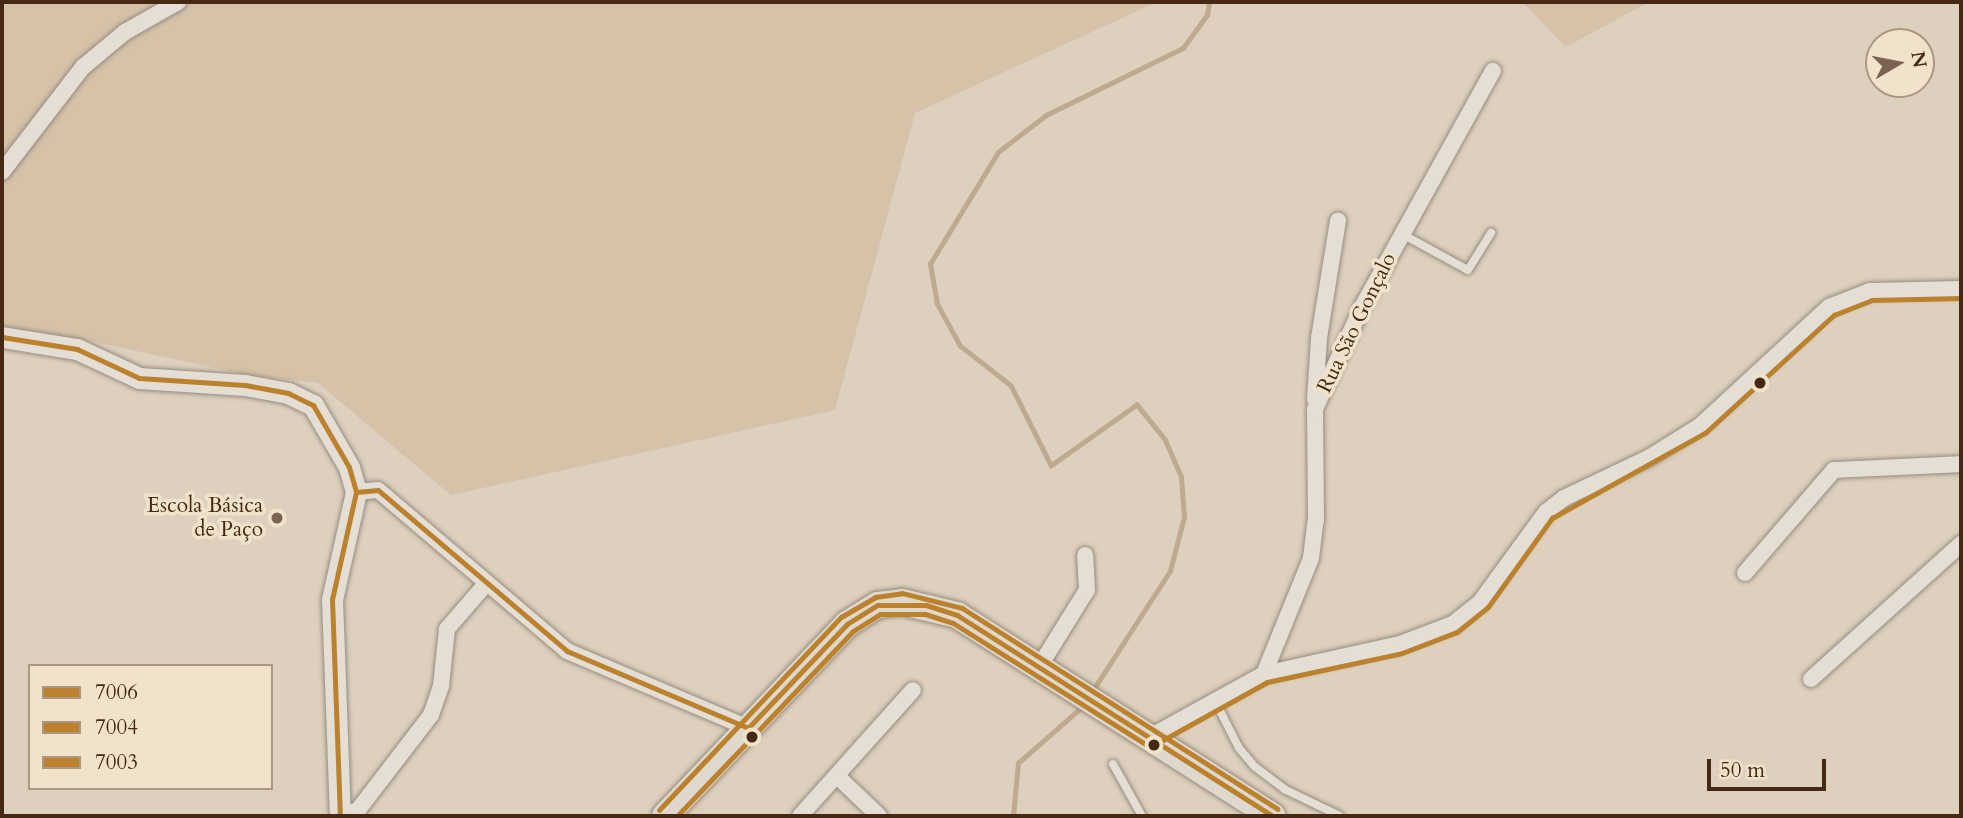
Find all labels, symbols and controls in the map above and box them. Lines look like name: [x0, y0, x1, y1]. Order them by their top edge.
north arrow: [1865, 28, 1935, 98]
text: N: [1904, 49, 1933, 70]
street label: Rua São Gonçalo: [1312, 249, 1402, 397]
unlabelled marker: [1753, 376, 1767, 390]
place label: Escola Básica de Paço: [147, 493, 263, 543]
marker: Escola Básica de Paço: [269, 510, 285, 526]
legend: [28, 664, 273, 790]
text: 7006: [95, 678, 138, 707]
text: 7004: [95, 713, 138, 742]
unlabelled marker: [745, 730, 759, 744]
unlabelled marker: [1147, 738, 1161, 752]
scale bar: [1711, 744, 1830, 788]
text: 7003: [95, 748, 138, 777]
text: 50 m: [1720, 756, 1765, 785]

